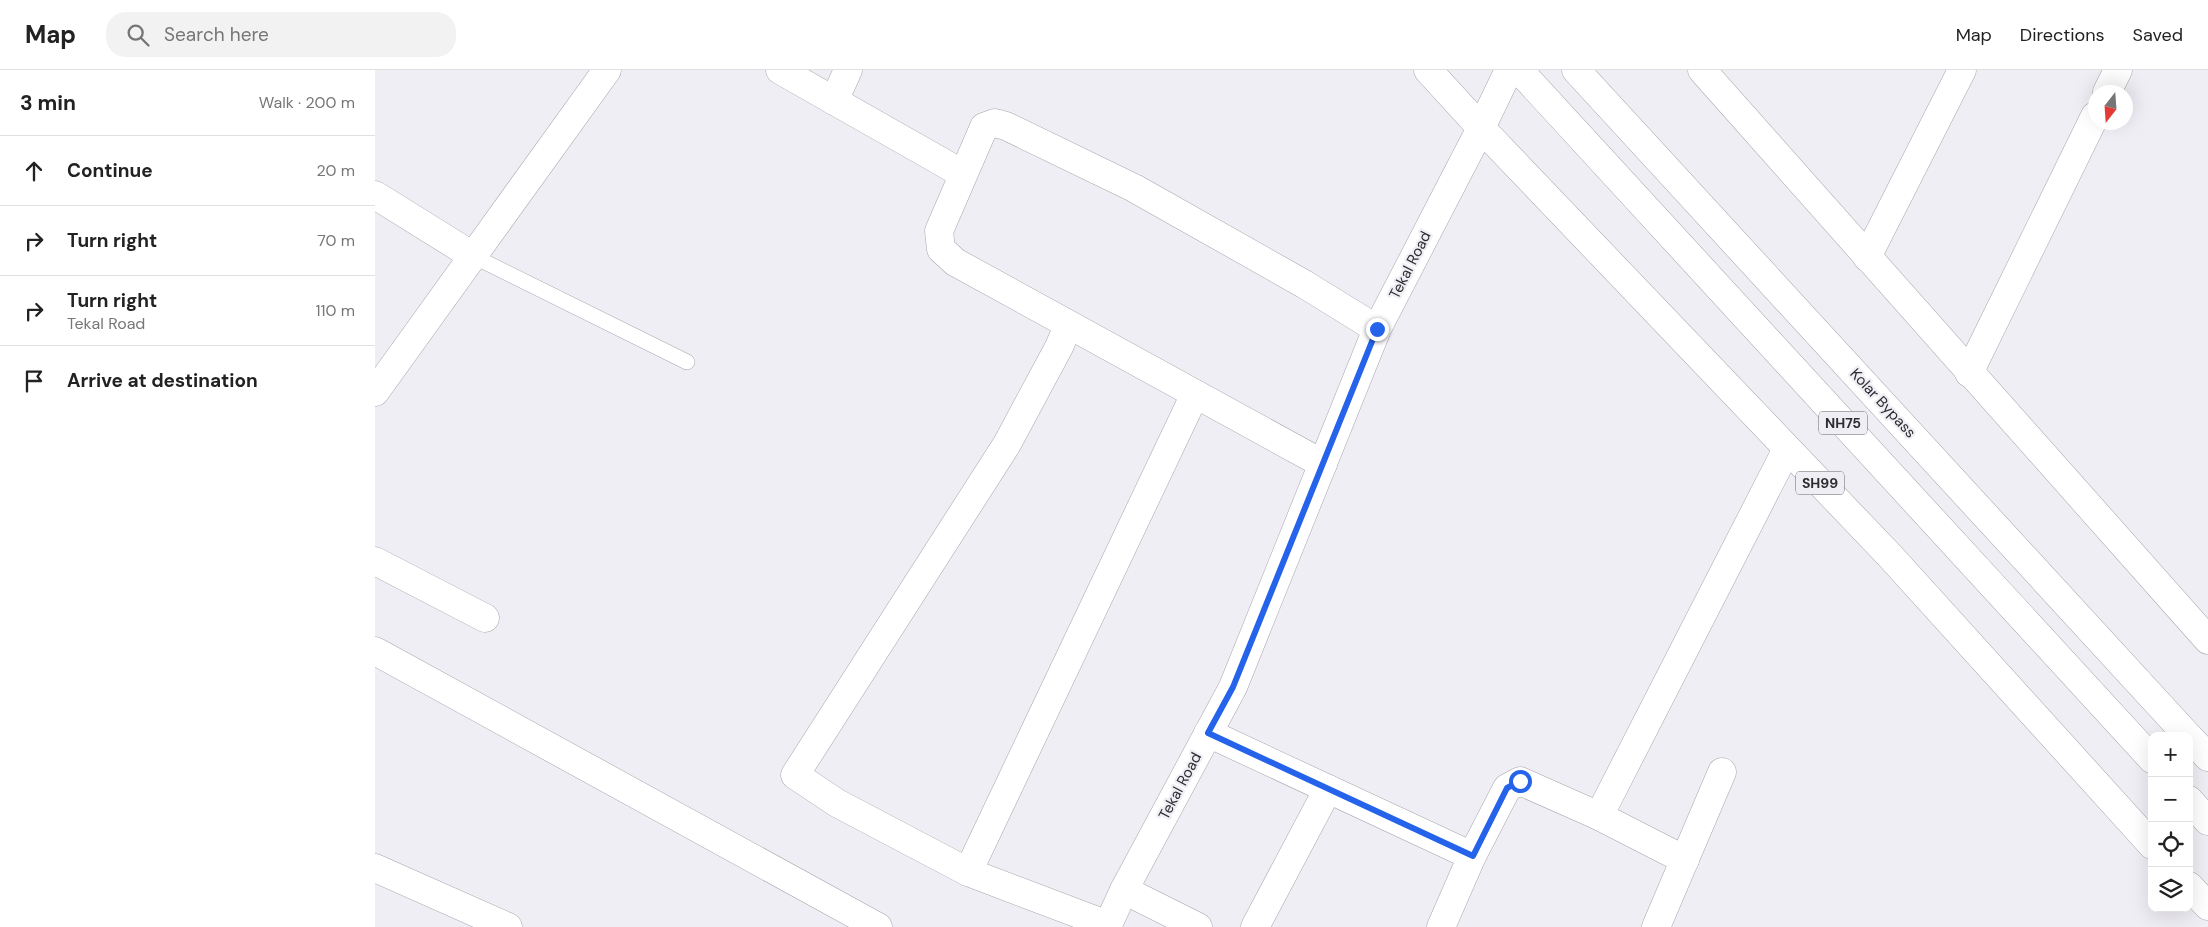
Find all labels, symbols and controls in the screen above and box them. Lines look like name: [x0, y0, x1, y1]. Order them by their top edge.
search box: [106, 12, 456, 57]
text: Map: [25, 19, 76, 50]
icon: search: [124, 21, 152, 49]
text: Search here: [164, 22, 269, 47]
text: Map: [1956, 23, 1992, 47]
text: Directions: [2020, 23, 2105, 47]
text: Saved: [2133, 23, 2183, 47]
north arrow: [2088, 85, 2133, 130]
text: 3 min: [20, 89, 76, 117]
text: Walk · 200 m: [259, 92, 355, 113]
icon: ahead: [20, 157, 48, 185]
text: Continue: [67, 158, 153, 183]
text: 20 m: [316, 160, 355, 181]
icon: right: [20, 227, 48, 255]
text: Turn right: [67, 228, 157, 253]
street label: Tekal Road: [1384, 228, 1436, 302]
text: 70 m: [317, 230, 355, 251]
text: Turn right: [67, 288, 157, 313]
icon: right: [20, 297, 48, 325]
text: 110 m: [316, 300, 355, 321]
text: Tekal Road: [67, 313, 145, 334]
route end: [1366, 318, 1389, 341]
street label: Kolar Bypass: [1846, 364, 1920, 442]
icon: arrive: [20, 367, 48, 395]
text: Arrive at destination: [67, 368, 258, 393]
road number: NH75: [1819, 412, 1867, 434]
road number: SH99: [1796, 472, 1844, 494]
map controls: [2148, 732, 2193, 912]
button: +: [2148, 732, 2193, 777]
street label: Tekal Road: [1154, 749, 1206, 823]
route start: [1509, 770, 1532, 793]
button: −: [2148, 777, 2193, 822]
button: locate: [2148, 822, 2193, 867]
button: layers: [2148, 867, 2193, 912]

